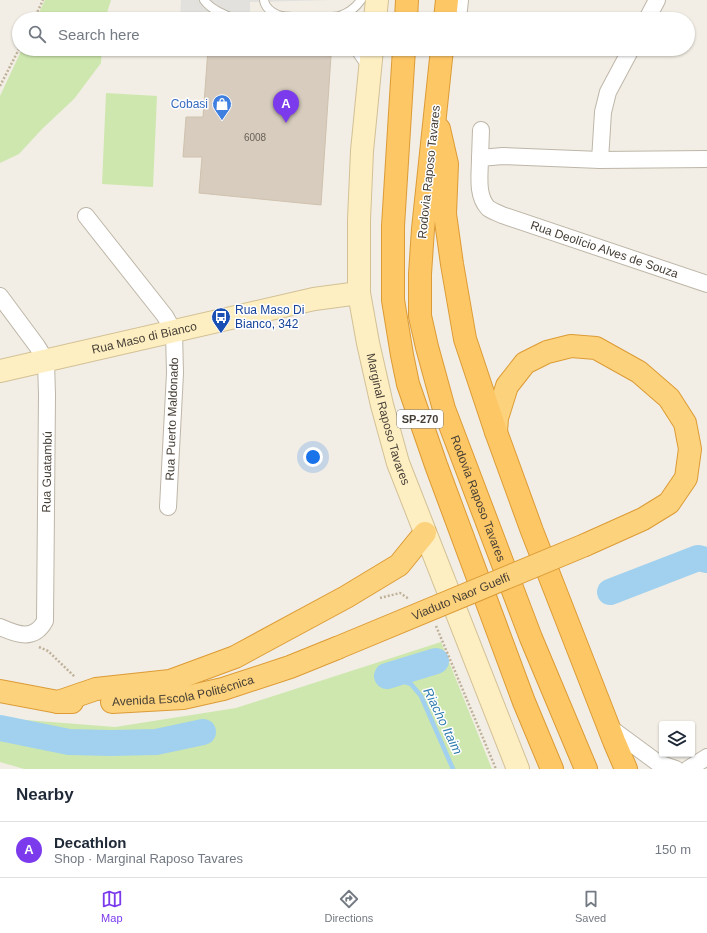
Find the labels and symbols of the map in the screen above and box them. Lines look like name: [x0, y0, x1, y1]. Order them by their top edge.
pin: A: [273, 90, 299, 123]
shop icon: Cobasi: [211, 93, 233, 121]
place label: Cobasi: [171, 97, 208, 111]
street label: Rodovia Raposo Tavares: [415, 105, 443, 239]
house number: 6008: [244, 132, 267, 143]
street label: Rua Deolício Alves de Souza: [529, 218, 681, 281]
place label: Rua Maso Di Bianco, 342: [235, 303, 304, 331]
bus stop icon: Rua Maso Di Bianco, 342: [210, 306, 232, 334]
street label: Rua Maso di Bianco: [90, 319, 199, 357]
street label: Marginal Raposo Tavares: [364, 352, 413, 487]
street label: Rua Puerto Maldonado: [163, 357, 181, 481]
road number: SP-270: [397, 410, 443, 428]
street label: Rua Guatambú: [39, 431, 55, 513]
street label: Rodovia Raposo Tavares: [448, 433, 508, 564]
your location: [303, 447, 323, 467]
street label: Viaduto Naor Guelfi: [410, 570, 512, 623]
street label: Avenida Escola Politécnica: [112, 672, 256, 709]
water label: Riacho Itaim: [420, 685, 466, 757]

